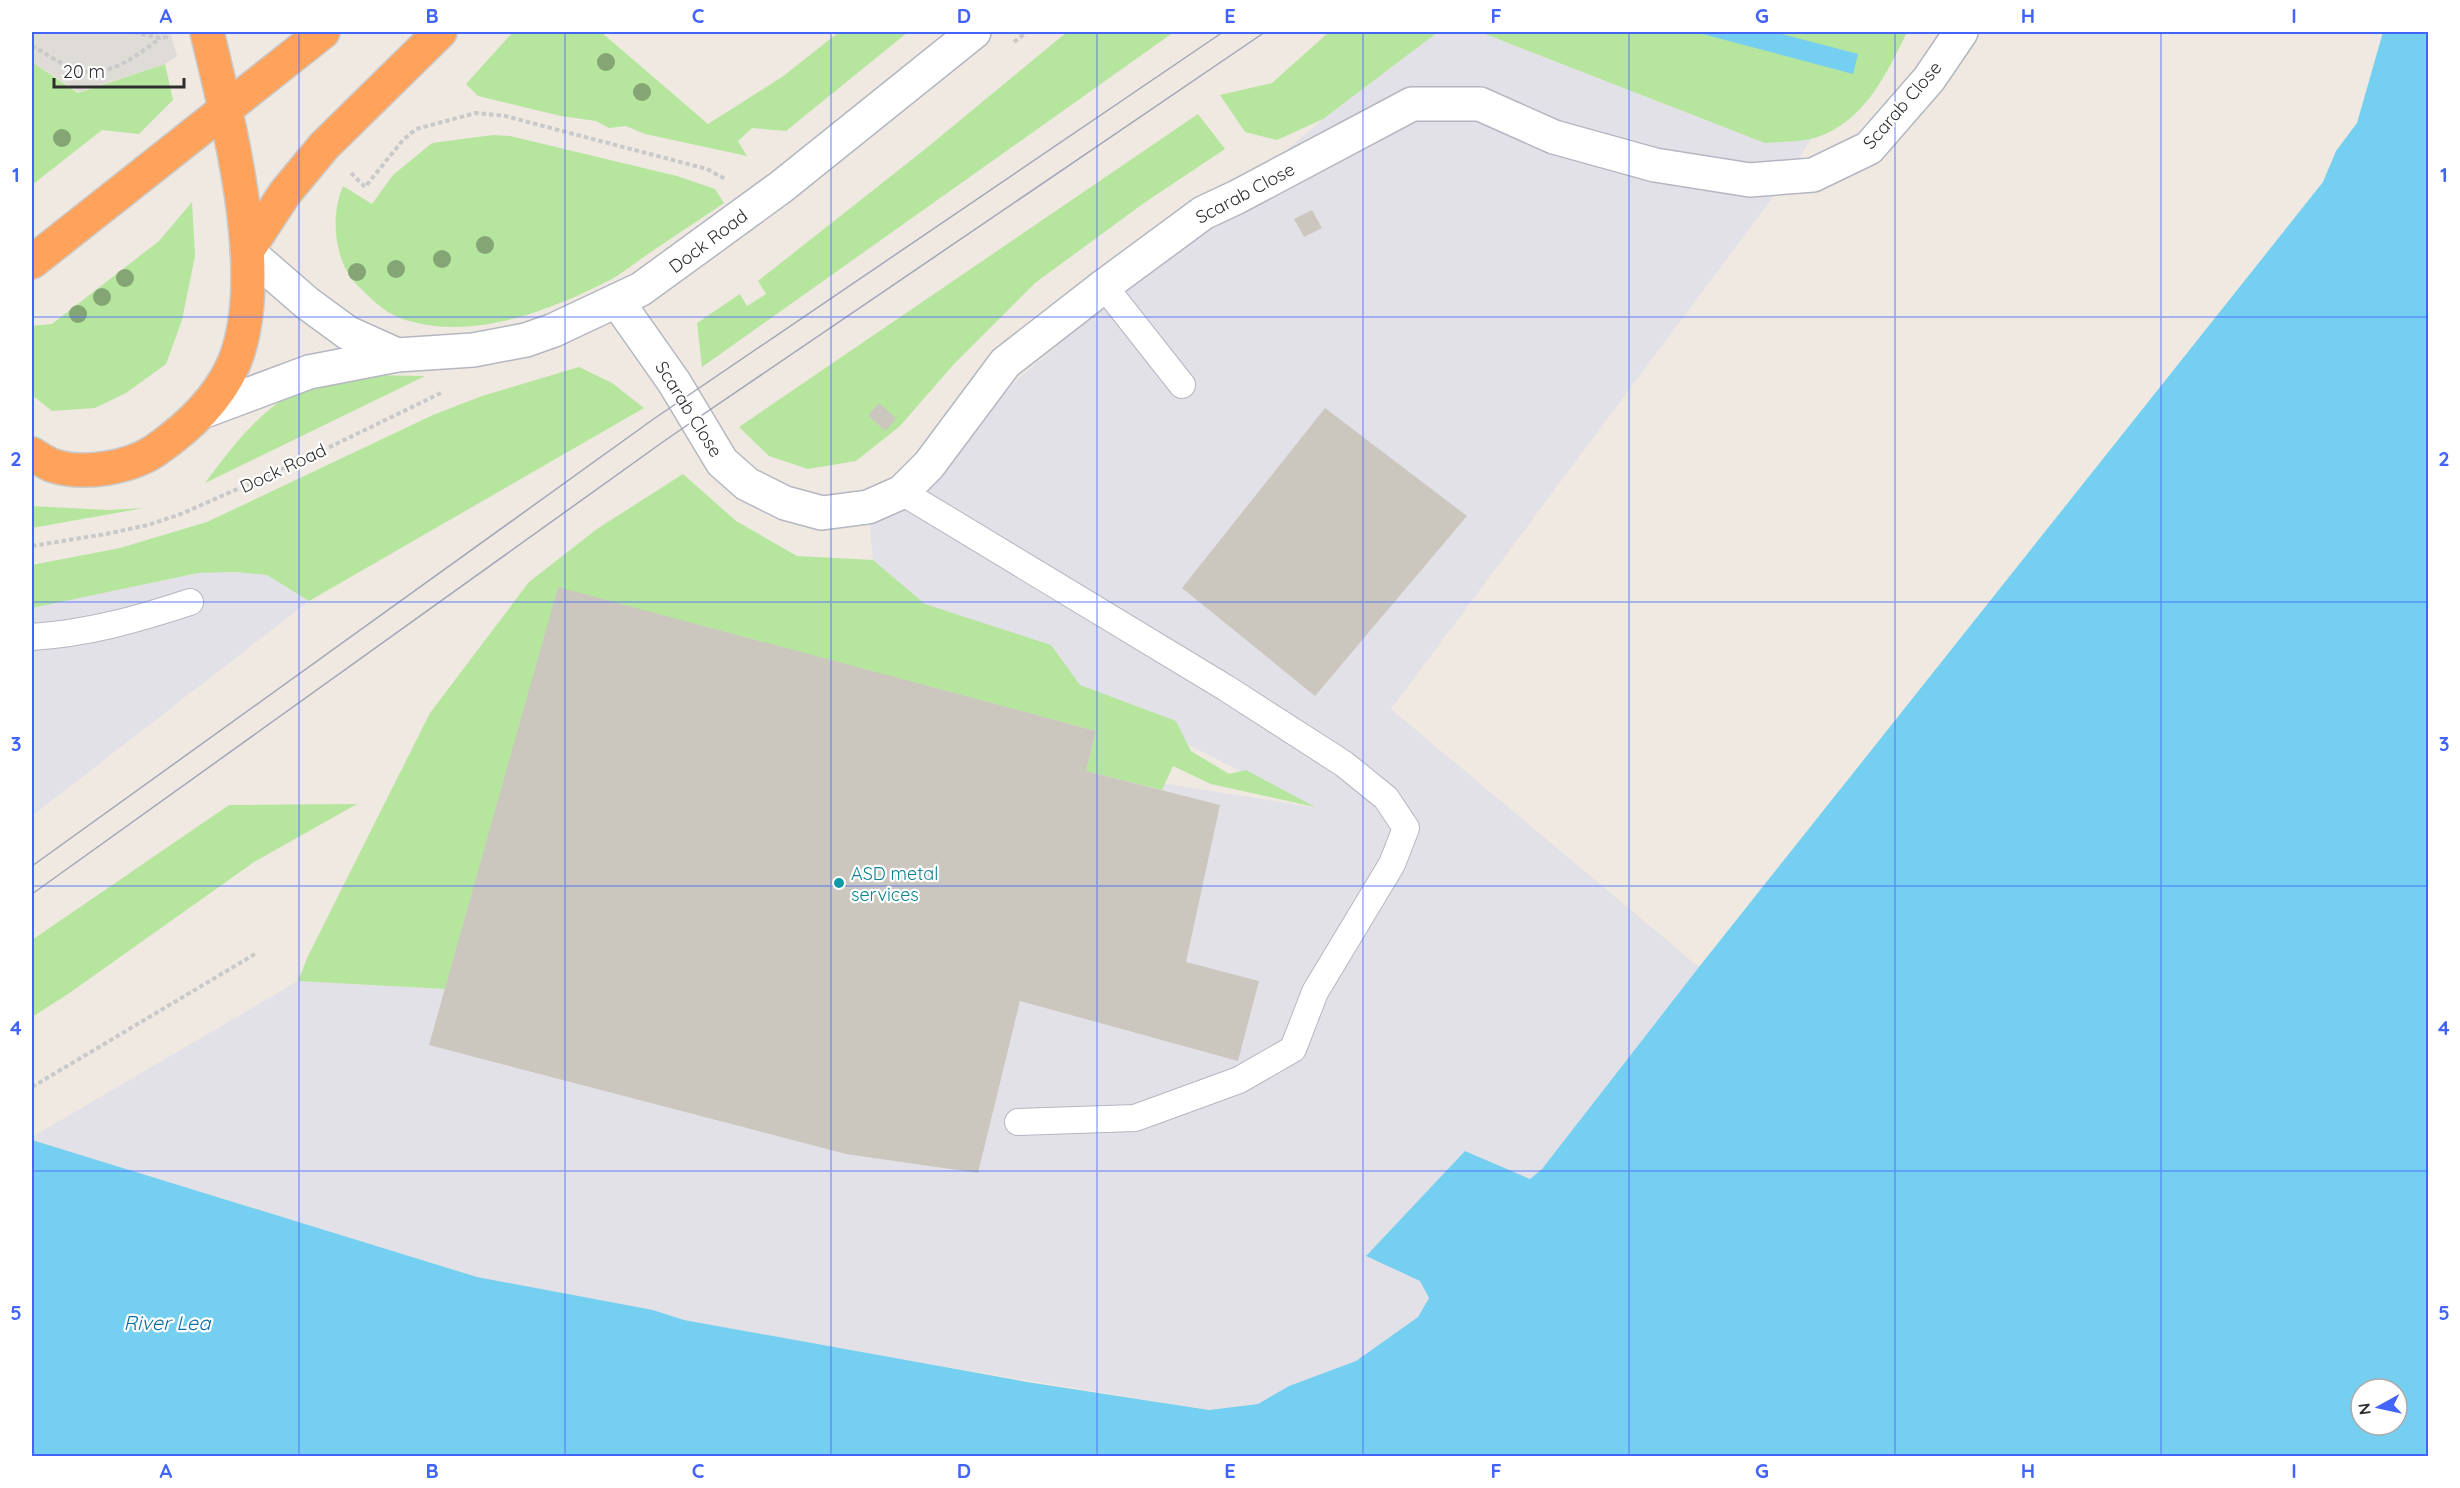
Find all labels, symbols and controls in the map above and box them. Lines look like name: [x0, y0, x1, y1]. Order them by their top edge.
text: A: [160, 3, 173, 28]
text: B: [425, 3, 439, 28]
text: C: [692, 3, 705, 28]
text: D: [957, 3, 971, 28]
text: E: [1224, 3, 1236, 28]
text: F: [1490, 3, 1502, 28]
text: G: [1755, 3, 1769, 28]
text: H: [2021, 3, 2035, 28]
text: I: [2291, 3, 2297, 28]
scale bar: [54, 51, 184, 89]
street label: Scarab Close: [1858, 56, 1946, 154]
text: 20 m: [63, 60, 105, 83]
street label: Scarab Close: [1191, 157, 1299, 229]
text: 1: [12, 162, 20, 187]
text: 1: [2440, 162, 2448, 187]
street label: Dock Road: [664, 204, 752, 278]
street label: Scarab Close: [650, 357, 728, 461]
street label: Dock Road: [236, 438, 330, 498]
text: 2: [10, 446, 22, 471]
text: 2: [2438, 446, 2450, 471]
text: 3: [11, 731, 21, 756]
text: 3: [2439, 731, 2449, 756]
place label: ASD metal services: [851, 862, 938, 906]
marker: ASD metal services: [832, 876, 846, 890]
text: 4: [10, 1015, 22, 1040]
text: 4: [2438, 1015, 2450, 1040]
text: 5: [10, 1300, 22, 1325]
text: 5: [2438, 1300, 2450, 1325]
water label: River Lea: [124, 1310, 212, 1335]
north arrow: [2349, 1377, 2409, 1437]
text: N: [2353, 1402, 2375, 1416]
text: A: [160, 1458, 173, 1483]
text: B: [425, 1458, 439, 1483]
text: C: [692, 1458, 705, 1483]
text: D: [957, 1458, 971, 1483]
text: E: [1224, 1458, 1236, 1483]
text: F: [1490, 1458, 1502, 1483]
text: G: [1755, 1458, 1769, 1483]
text: H: [2021, 1458, 2035, 1483]
text: I: [2291, 1458, 2297, 1483]

